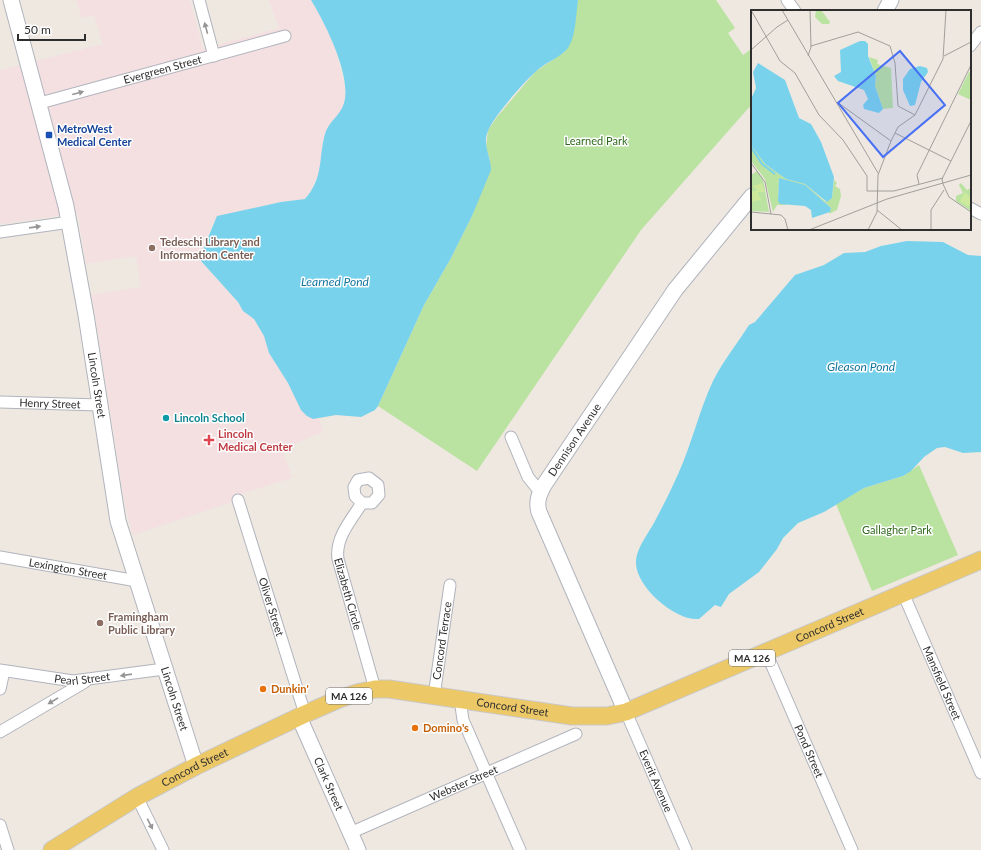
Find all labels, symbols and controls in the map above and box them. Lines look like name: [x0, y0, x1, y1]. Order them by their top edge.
inset map: [751, 10, 971, 230]
scale bar: [18, 16, 85, 42]
text: 50 m: [24, 22, 51, 37]
one-way arrow: [203, 22, 209, 34]
street label: Evergreen Street: [122, 52, 203, 86]
one-way arrow: [72, 90, 84, 96]
place label: MetroWest Medical Center: [57, 122, 133, 148]
marker: MetroWest Medical Center: [44, 130, 54, 140]
park label: Learned Park: [565, 134, 628, 147]
one-way arrow: [29, 224, 41, 230]
place label: Tedeschi Library and Information Center: [160, 235, 260, 261]
marker: Tedeschi Library and Information Center: [147, 243, 157, 253]
water label: Learned Pond: [301, 274, 370, 289]
street label: Lincoln Street: [86, 351, 109, 419]
water label: Gleason Pond: [827, 359, 896, 374]
street label: Henry Street: [19, 396, 81, 410]
street label: Dennison Avenue: [545, 400, 603, 478]
place label: Lincoln School: [174, 411, 245, 424]
marker: Lincoln School: [161, 413, 171, 423]
place label: Lincoln Medical Center: [218, 427, 294, 453]
marker: Lincoln Medical Center: [203, 434, 215, 446]
park label: Gallagher Park: [862, 523, 932, 536]
street label: Lexington Street: [28, 555, 108, 582]
street label: Elizabeth Circle: [332, 556, 365, 632]
street label: Oliver Street: [257, 576, 287, 638]
street label: Concord Terrace: [429, 600, 454, 680]
street label: Concord Street: [793, 604, 865, 645]
place label: Framingham Public Library: [108, 610, 175, 636]
marker: Framingham Public Library: [95, 618, 105, 628]
street label: Mansfield Street: [921, 644, 964, 722]
road number: MA 126: [729, 650, 775, 666]
street label: Lincoln Street: [159, 665, 191, 732]
street label: Pearl Street: [53, 669, 111, 687]
one-way arrow: [120, 672, 132, 678]
place label: Dunkin': [271, 682, 309, 695]
marker: Dunkin': [258, 684, 268, 694]
road number: MA 126: [326, 688, 372, 704]
street label: Concord Street: [476, 695, 550, 718]
one-way arrow: [48, 697, 59, 704]
place label: Domino's: [423, 721, 469, 734]
street label: Pond Street: [792, 722, 827, 780]
marker: Domino's: [410, 723, 420, 733]
street label: Concord Street: [159, 745, 230, 789]
street label: Everit Avenue: [637, 747, 676, 814]
street label: Clark Street: [312, 755, 347, 812]
street label: Webster Street: [427, 762, 499, 803]
one-way arrow: [147, 818, 153, 829]

